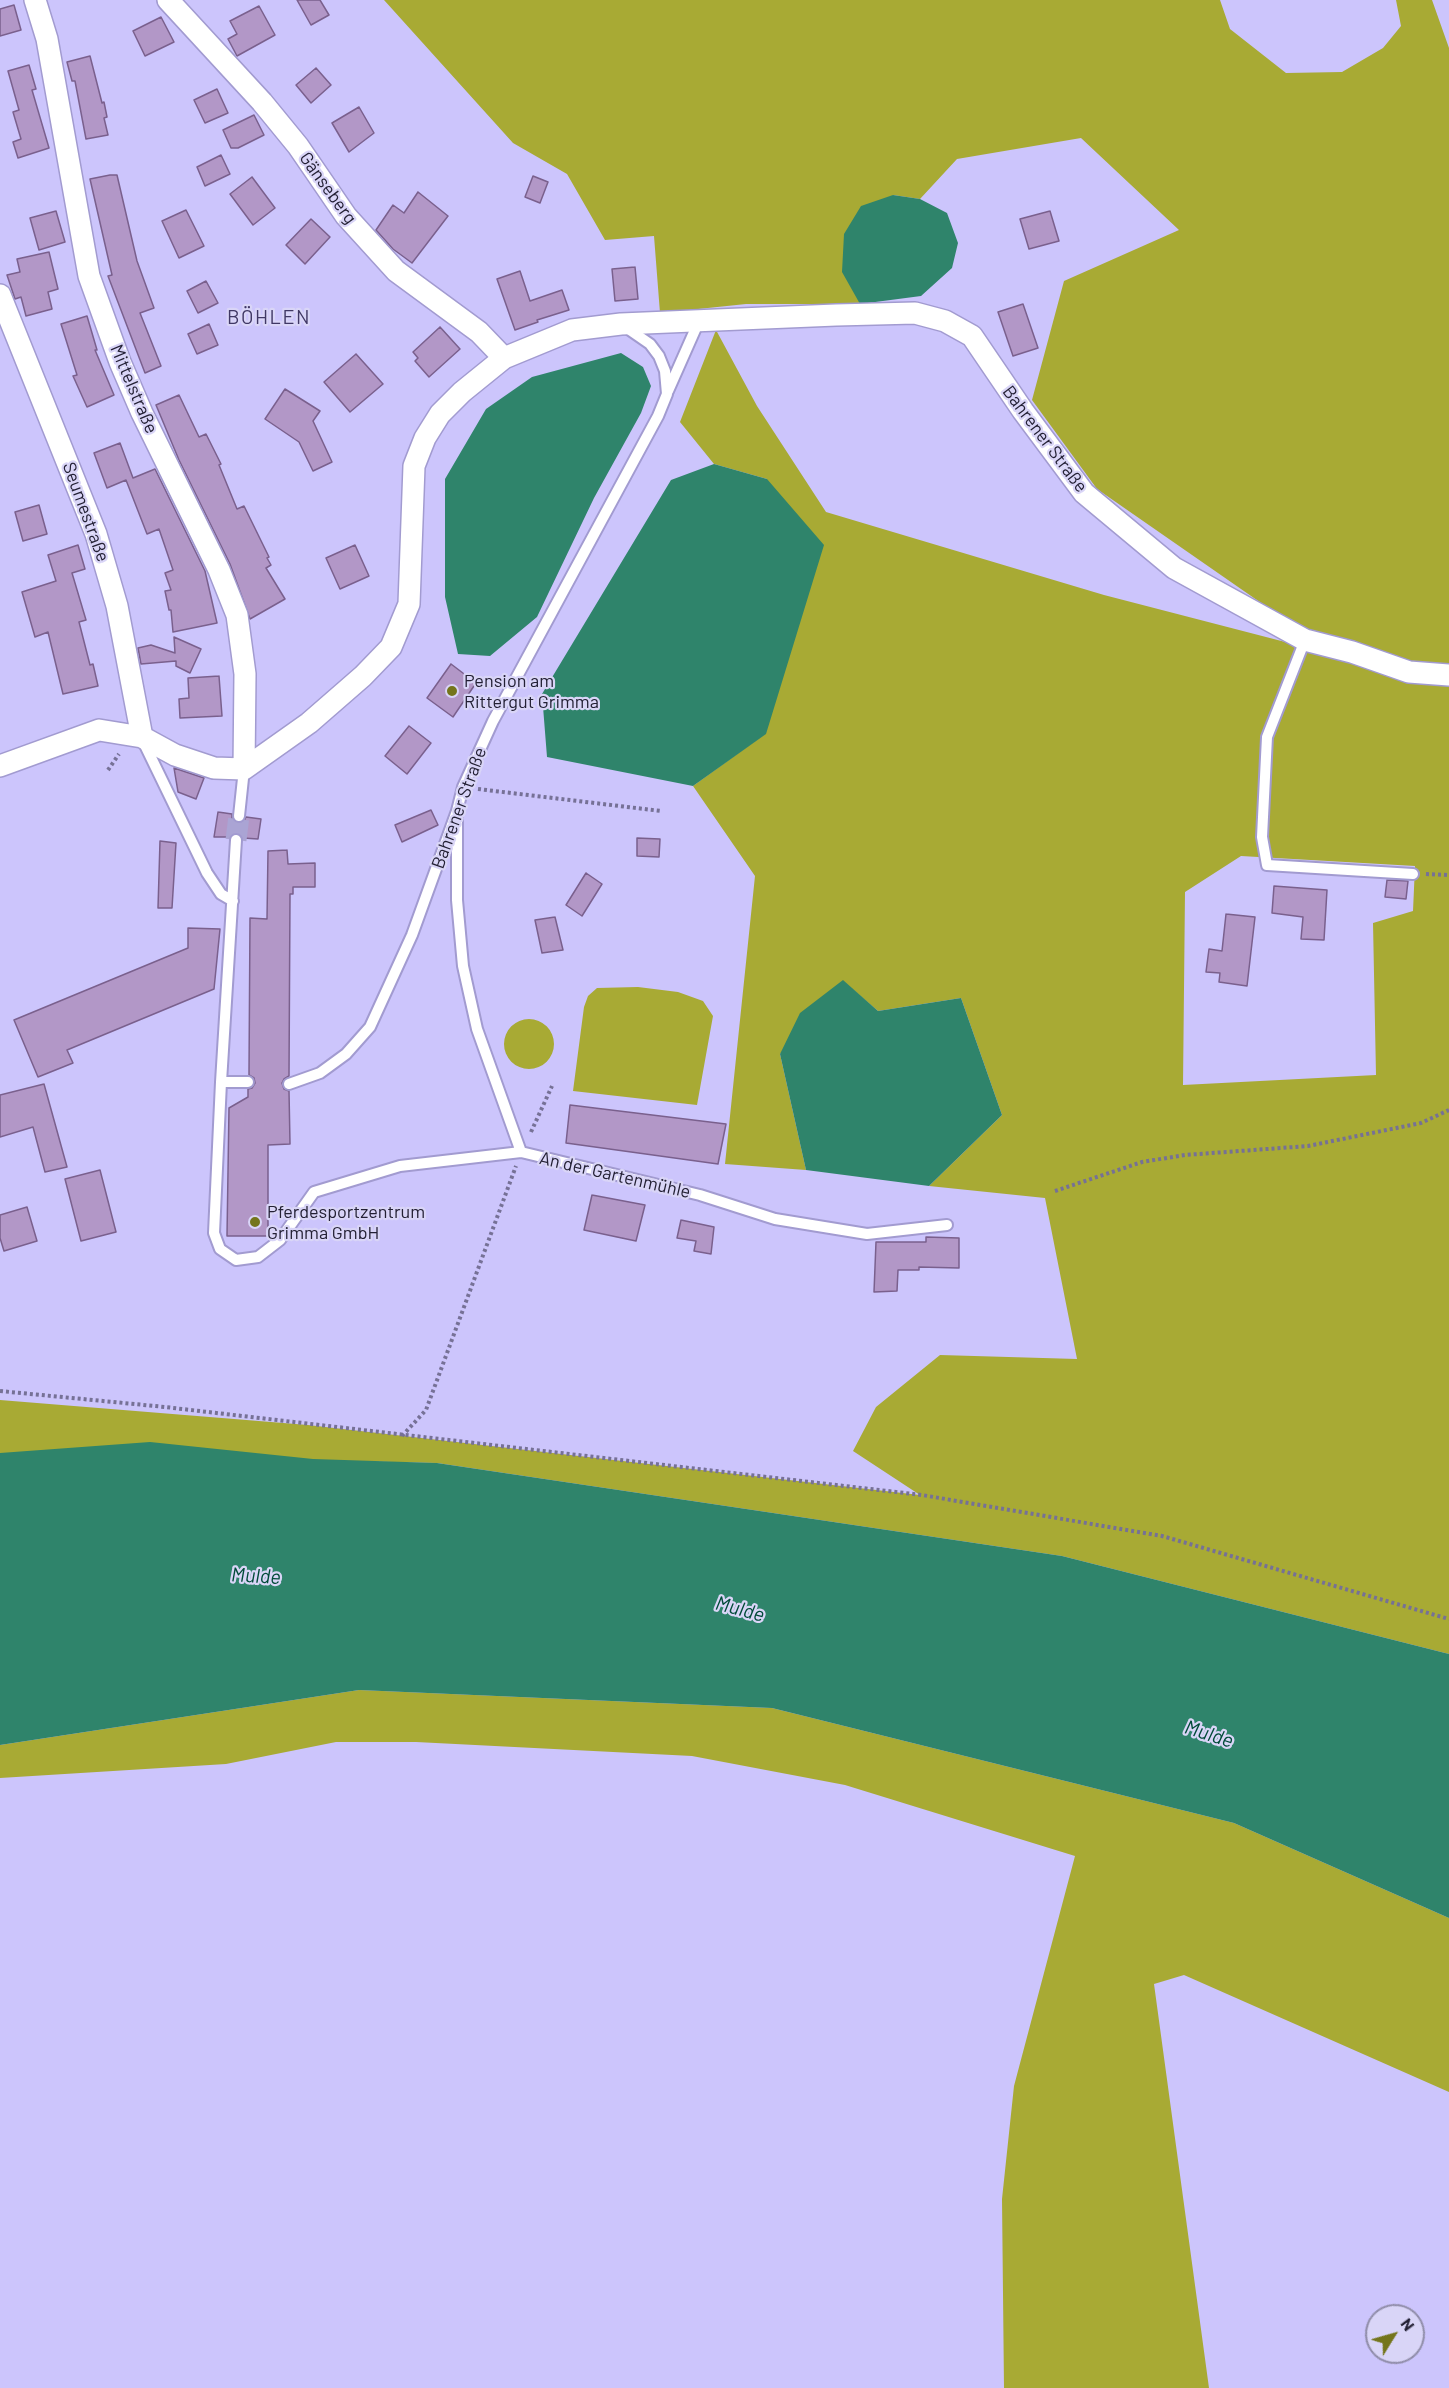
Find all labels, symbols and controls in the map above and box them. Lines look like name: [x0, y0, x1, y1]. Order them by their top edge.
street label: Gänseberg: [295, 148, 361, 228]
district label: BÖHLEN: [227, 305, 311, 329]
street label: Mittelstraße: [106, 341, 162, 437]
street label: Bahrener Straße: [998, 381, 1092, 497]
street label: Seumestraße: [58, 459, 114, 565]
place label: Pension am Rittergut Grimma: [464, 670, 599, 712]
marker: Pension am Rittergut Grimma: [445, 684, 459, 698]
street label: Bahrener Straße: [427, 744, 491, 872]
street label: An der Gartenmühle: [537, 1147, 693, 1203]
place label: Pferdesportzentrum Grimma GmbH: [267, 1201, 425, 1244]
marker: Pferdesportzentrum Grimma GmbH: [248, 1215, 262, 1229]
water label: Mulde: [231, 1563, 281, 1589]
water label: Mulde: [713, 1591, 767, 1627]
water label: Mulde: [1182, 1715, 1236, 1753]
north arrow: [1365, 2304, 1425, 2364]
text: N: [1397, 2314, 1419, 2334]

